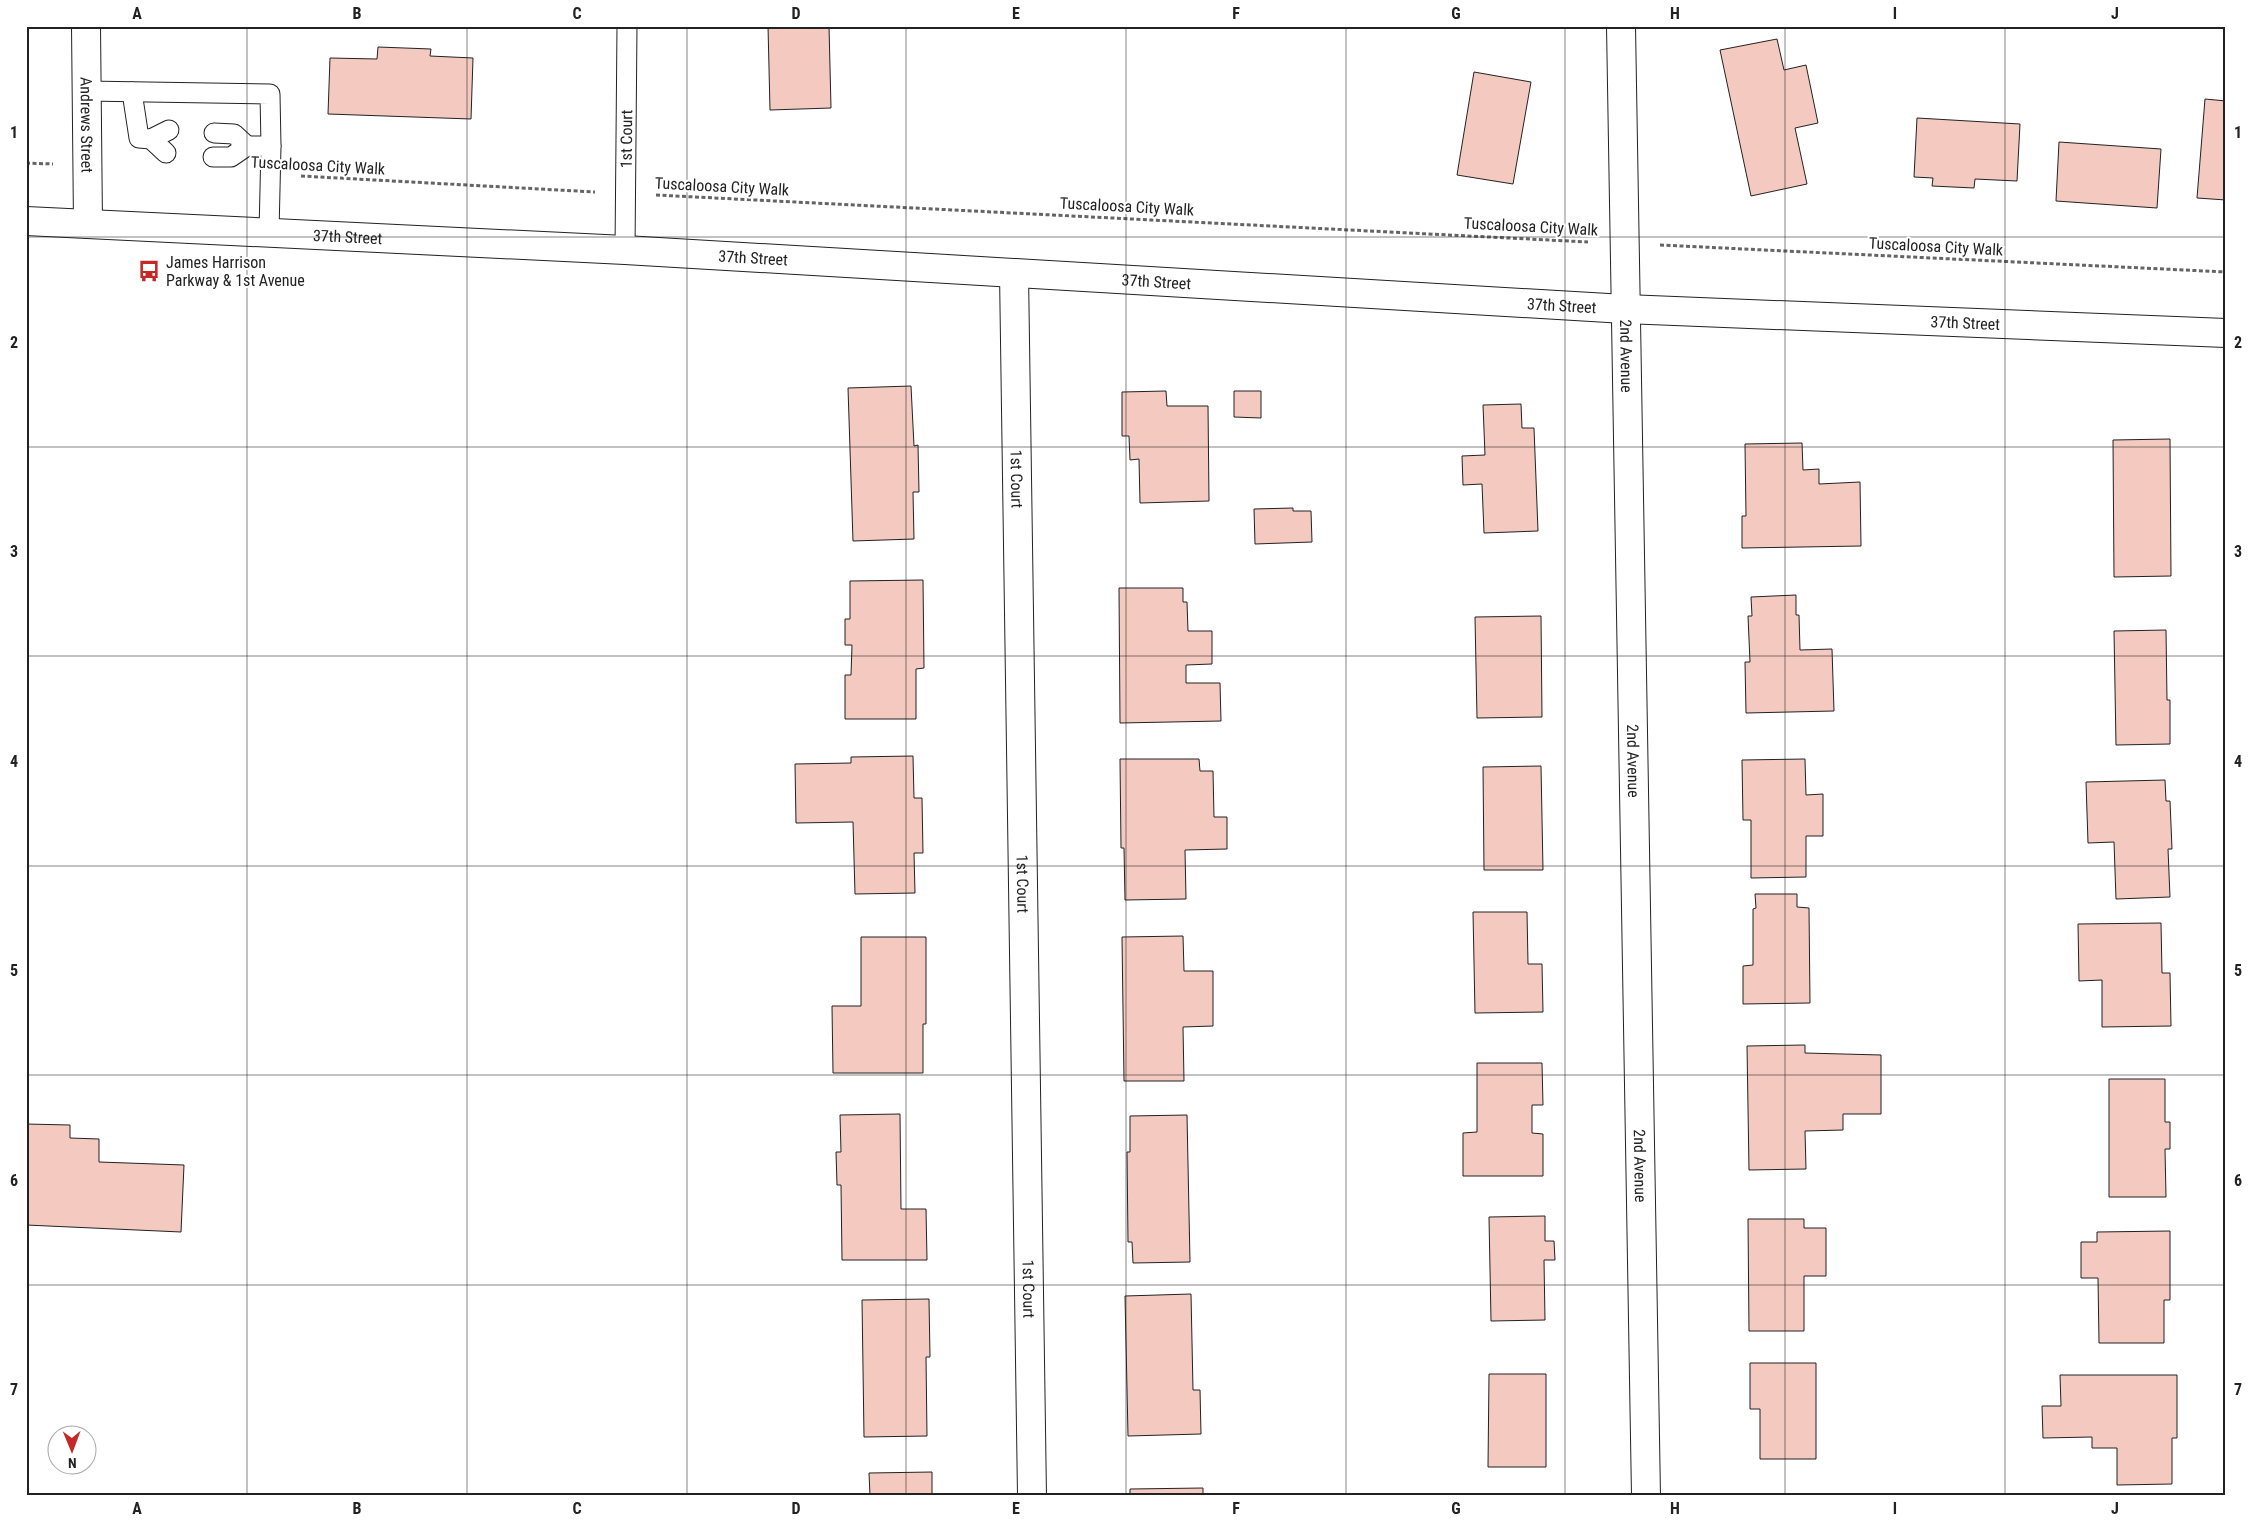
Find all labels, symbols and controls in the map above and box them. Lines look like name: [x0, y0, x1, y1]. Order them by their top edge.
text: A: [132, 4, 142, 23]
text: B: [353, 4, 362, 23]
text: C: [572, 4, 582, 23]
text: D: [791, 4, 801, 23]
text: E: [1012, 4, 1020, 23]
text: F: [1232, 4, 1240, 23]
text: G: [1451, 4, 1461, 23]
text: H: [1670, 4, 1680, 23]
text: I: [1893, 4, 1897, 23]
text: J: [2111, 4, 2119, 23]
street label: Andrews Street: [77, 77, 96, 173]
street label: 1st Court: [617, 109, 636, 168]
text: 1: [10, 123, 18, 142]
text: 1: [2234, 123, 2242, 142]
street label: Tuscaloosa City Walk: [250, 152, 386, 179]
street label: Tuscaloosa City Walk: [654, 173, 790, 200]
street label: Tuscaloosa City Walk: [1059, 193, 1195, 220]
street label: Tuscaloosa City Walk: [1463, 213, 1599, 240]
street label: 37th Street: [312, 226, 383, 248]
street label: Tuscaloosa City Walk: [1868, 233, 2004, 260]
street label: 37th Street: [718, 247, 789, 270]
place label: James Harrison Parkway & 1st Avenue: [166, 253, 305, 290]
bus stop icon: James Harrison Parkway & 1st Avenue: [136, 258, 162, 284]
street label: 37th Street: [1121, 270, 1192, 293]
street label: 37th Street: [1526, 294, 1597, 317]
street label: 37th Street: [1930, 312, 2001, 334]
street label: 2nd Avenue: [1616, 319, 1636, 393]
text: 2: [10, 333, 18, 352]
text: 2: [2234, 333, 2242, 352]
street label: 1st Court: [1007, 450, 1026, 509]
text: 3: [10, 542, 18, 561]
text: 3: [2234, 542, 2242, 561]
street label: 2nd Avenue: [1623, 724, 1643, 798]
text: 4: [10, 752, 18, 771]
text: 4: [2234, 752, 2242, 771]
street label: 1st Court: [1013, 855, 1032, 914]
text: 5: [10, 961, 18, 980]
text: 5: [2234, 961, 2242, 980]
street label: 2nd Avenue: [1630, 1129, 1650, 1203]
text: 6: [10, 1171, 18, 1190]
text: 6: [2234, 1171, 2242, 1190]
street label: 1st Court: [1019, 1260, 1038, 1319]
text: 7: [10, 1380, 18, 1399]
text: 7: [2234, 1380, 2242, 1399]
north arrow: [48, 1424, 98, 1474]
text: N: [68, 1455, 77, 1471]
text: A: [132, 1499, 142, 1518]
text: B: [353, 1499, 362, 1518]
text: C: [572, 1499, 582, 1518]
text: D: [791, 1499, 801, 1518]
text: E: [1012, 1499, 1020, 1518]
text: F: [1232, 1499, 1240, 1518]
text: G: [1451, 1499, 1461, 1518]
text: H: [1670, 1499, 1680, 1518]
text: I: [1893, 1499, 1897, 1518]
text: J: [2111, 1499, 2119, 1518]

